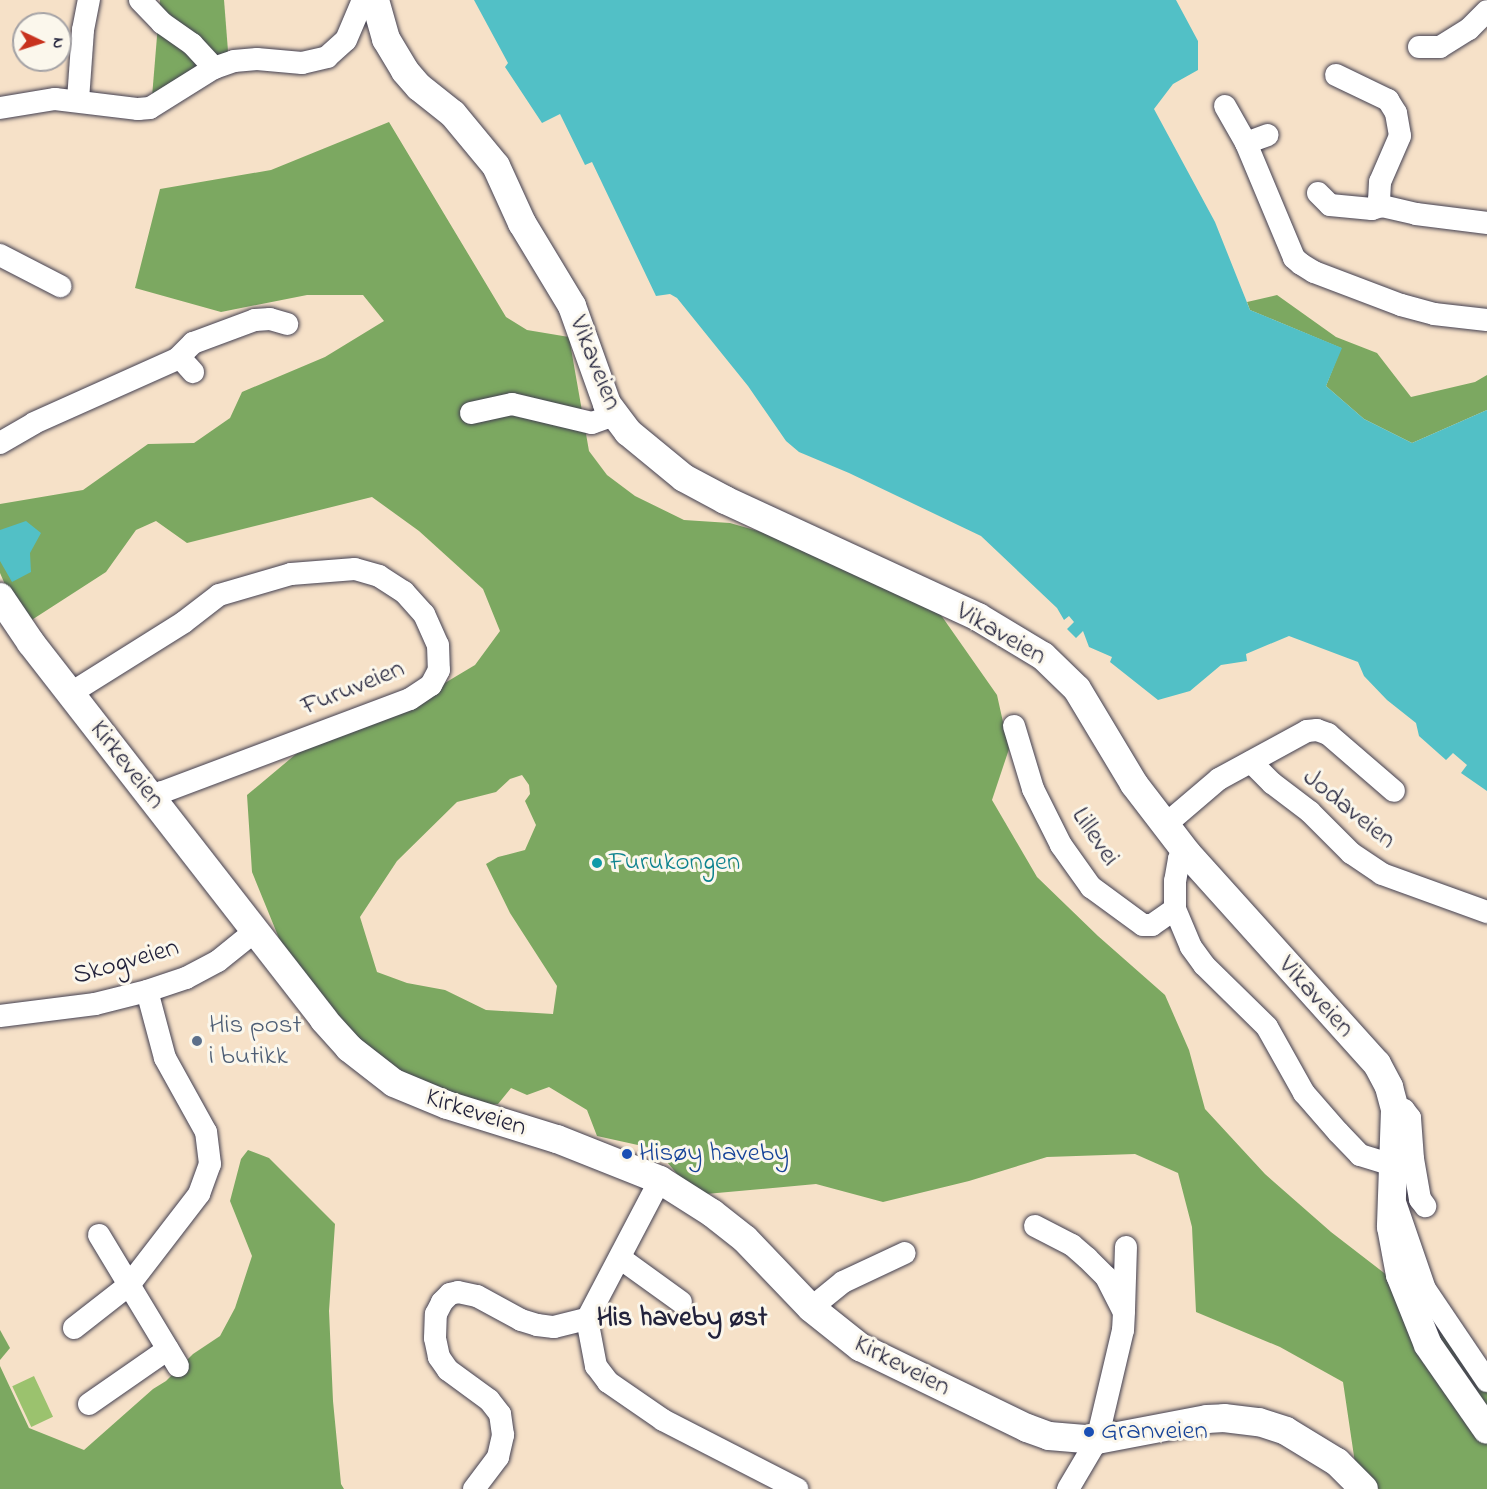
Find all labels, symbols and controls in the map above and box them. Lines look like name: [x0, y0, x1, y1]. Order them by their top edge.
north arrow: [12, 12, 72, 72]
text: N: [46, 37, 70, 49]
street label: Vikaveien: [561, 311, 629, 415]
street label: Vikaveien: [950, 595, 1052, 673]
street label: Furuveien: [297, 653, 409, 723]
street label: Kirkeveien: [82, 714, 172, 816]
street label: Jodaveien: [1296, 762, 1402, 856]
street label: Lillevei: [1064, 801, 1126, 873]
place label: Furukongen: [609, 847, 740, 879]
marker: Furukongen: [590, 856, 604, 870]
street label: Skogveien: [69, 931, 183, 993]
street label: Vikaveien: [1271, 949, 1361, 1045]
place label: His post i butikk: [209, 1009, 302, 1072]
marker: His post i butikk: [190, 1034, 204, 1048]
street label: Kirkeveien: [422, 1082, 530, 1144]
place label: Hisøy haveby: [639, 1138, 789, 1170]
marker: Hisøy haveby: [620, 1147, 634, 1161]
district label: His haveby øst: [597, 1302, 767, 1336]
street label: Kirkeveien: [848, 1328, 956, 1404]
place label: Granveien: [1101, 1416, 1208, 1448]
marker: Granveien: [1082, 1425, 1096, 1439]

